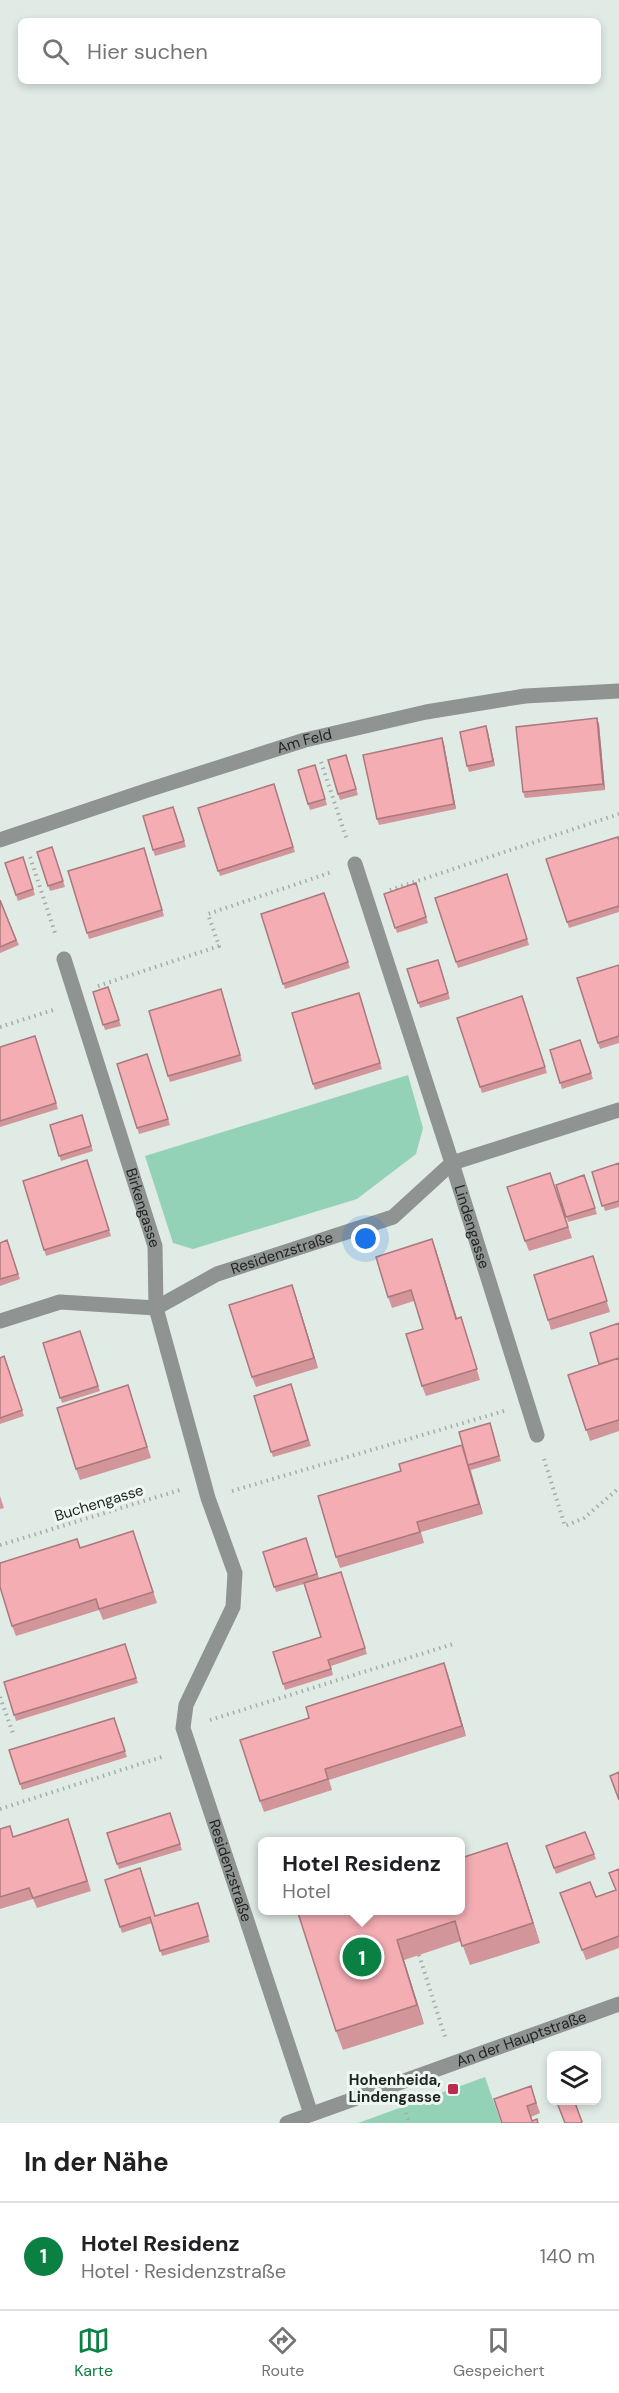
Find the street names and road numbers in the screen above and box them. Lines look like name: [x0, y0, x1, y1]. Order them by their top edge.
street label: Am Feld: [274, 724, 334, 758]
street label: Birkengasse: [121, 1165, 165, 1250]
street label: Lindengasse: [449, 1182, 494, 1271]
street label: Residenzstraße: [228, 1227, 336, 1279]
street label: Buchengasse: [52, 1480, 146, 1526]
street label: Residenzstraße: [204, 1817, 257, 1924]
street label: An der Hauptstraße: [453, 2006, 589, 2072]

